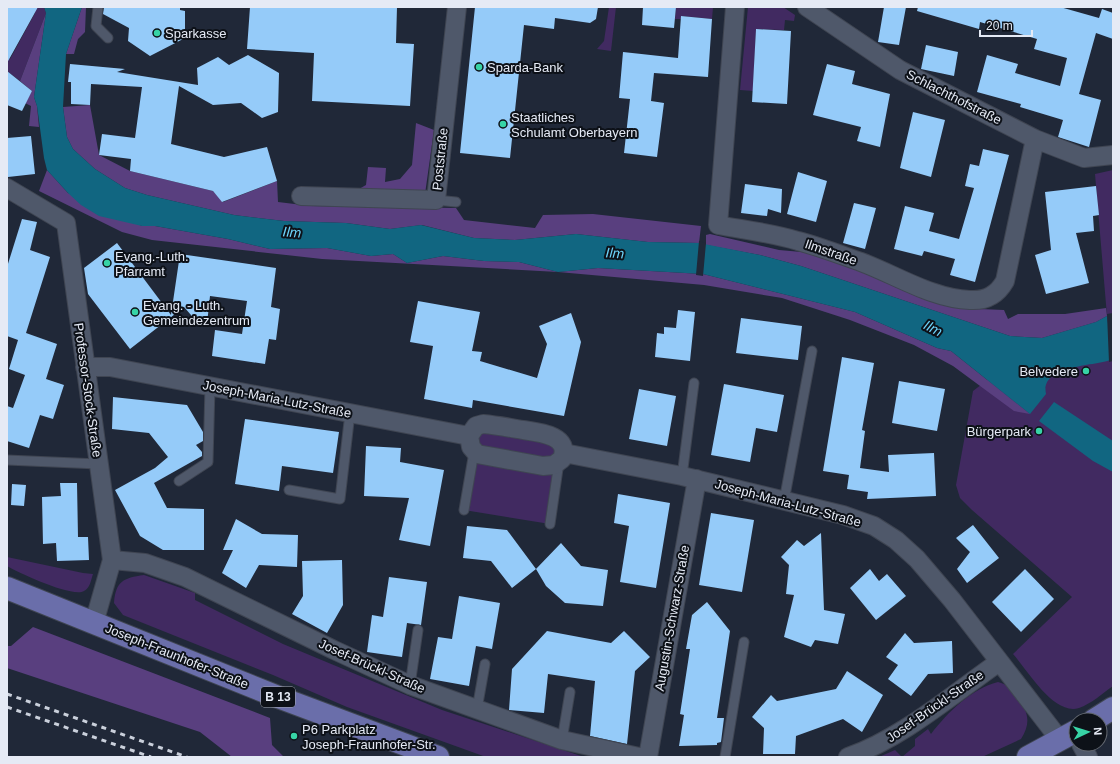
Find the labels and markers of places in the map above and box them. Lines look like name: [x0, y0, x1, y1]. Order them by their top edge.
place label: Sparkasse: [165, 26, 226, 41]
marker: Sparkasse: [152, 28, 162, 38]
place label: Sparda-Bank: [487, 60, 563, 75]
marker: Sparda-Bank: [474, 62, 484, 72]
place label: Staatliches Schulamt Oberbayern: [511, 110, 637, 140]
marker: Staatliches Schulamt Oberbayern: [498, 119, 508, 129]
place label: Evang.-Luth. Pfarramt: [115, 249, 189, 279]
marker: Evang.-Luth. Pfarramt: [102, 258, 112, 268]
place label: Evang. - Luth. Gemeindezentrum: [143, 298, 250, 328]
marker: Evang. - Luth. Gemeindezentrum: [130, 307, 140, 317]
place label: Belvedere: [1019, 364, 1078, 379]
marker: Belvedere: [1081, 366, 1091, 376]
place label: Bürgerpark: [967, 424, 1031, 439]
marker: Bürgerpark: [1034, 426, 1044, 436]
place label: P6 Parkplatz Joseph-Fraunhofer-Str.: [302, 722, 436, 752]
marker: P6 Parkplatz Joseph-Fraunhofer-Str.: [289, 731, 299, 741]

